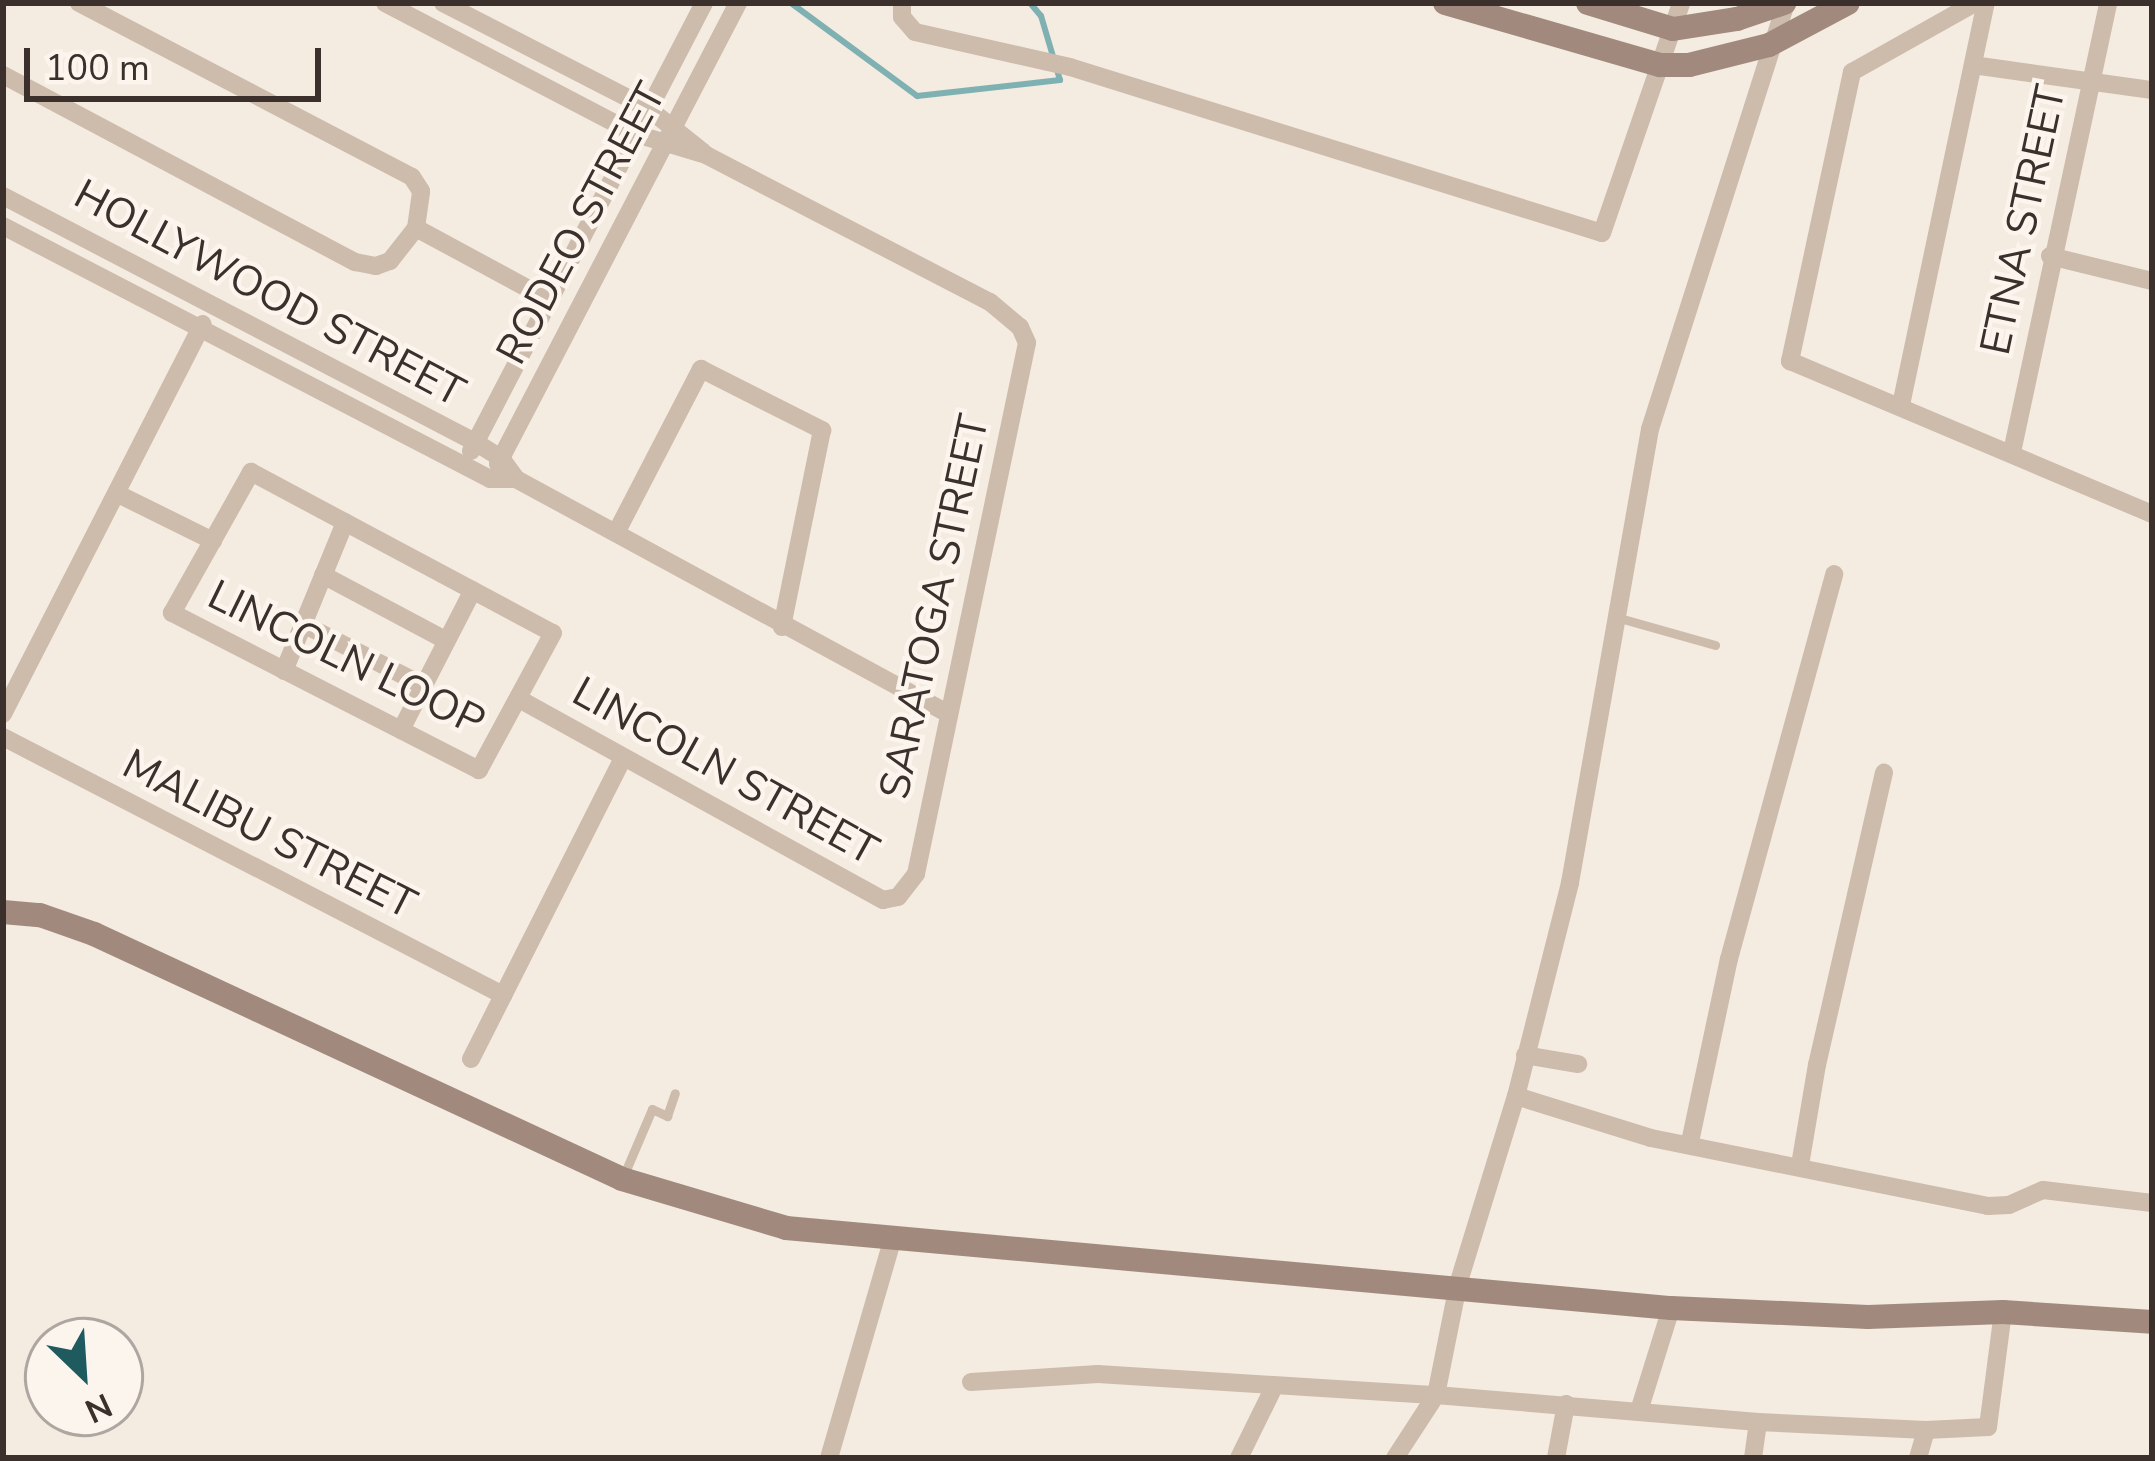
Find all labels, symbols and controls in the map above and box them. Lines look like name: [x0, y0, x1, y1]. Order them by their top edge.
scale bar: [30, 24, 327, 98]
text: 100 m: [45, 44, 150, 93]
street label: RODEO STREET: [487, 75, 677, 373]
street label: ETNA STREET: [1971, 81, 2077, 359]
street label: HOLLYWOOD STREET: [65, 170, 473, 418]
street label: SARATOGA STREET: [870, 410, 1000, 804]
street label: LINCOLN LOOP: [200, 570, 492, 748]
street label: LINCOLN STREET: [564, 667, 886, 877]
street label: MALIBU STREET: [114, 739, 424, 931]
north arrow: [24, 1317, 144, 1437]
text: N: [77, 1382, 119, 1433]

